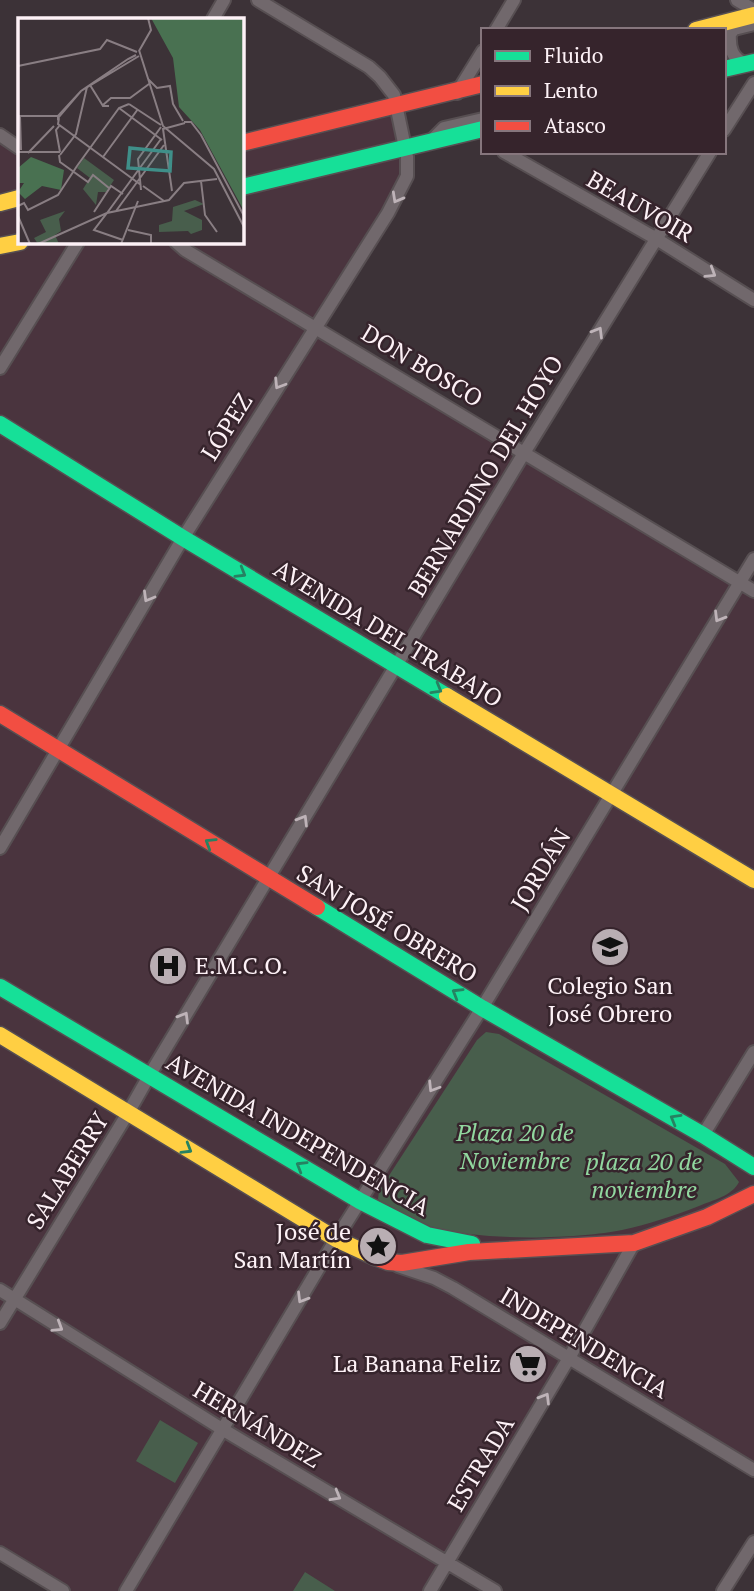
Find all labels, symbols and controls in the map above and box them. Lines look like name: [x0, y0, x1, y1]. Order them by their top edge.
inset map: [18, 18, 243, 243]
legend: [481, 28, 726, 154]
text: Fluido: [544, 41, 603, 69]
text: Lento: [544, 76, 598, 104]
text: Atasco: [544, 111, 606, 139]
street label: BEAUVOIR: [581, 163, 700, 250]
one-way arrow: [392, 190, 405, 203]
one-way arrow: [704, 265, 717, 278]
street label: DON BOSCO: [356, 316, 489, 414]
one-way arrow: [590, 326, 603, 339]
street label: BERNARDINO DEL HOYO: [400, 349, 570, 602]
one-way arrow: [274, 376, 287, 389]
street label: LÓPEZ: [193, 387, 259, 466]
street label: AVENIDA DEL TRABAJO: [268, 552, 509, 714]
one-way arrow: [234, 565, 247, 578]
one-way arrow: [143, 589, 156, 602]
one-way arrow: [714, 610, 727, 623]
one-way arrow: [430, 681, 443, 694]
one-way arrow: [295, 815, 308, 828]
street label: JORDÁN: [503, 822, 577, 917]
one-way arrow: [205, 838, 218, 851]
street label: SAN JOSÉ OBRERO: [291, 857, 484, 990]
school or university icon: Colegio San José Obrero: [589, 926, 631, 968]
hospital icon: E.M.C.O.: [147, 945, 189, 987]
place label: E.M.C.O.: [195, 949, 288, 981]
place label: Colegio San José Obrero: [547, 969, 673, 1029]
one-way arrow: [451, 988, 464, 1001]
one-way arrow: [176, 1012, 189, 1025]
street label: AVENIDA INDEPENDENCIA: [161, 1045, 437, 1223]
one-way arrow: [428, 1079, 441, 1092]
street label: SALABERRY: [19, 1106, 116, 1235]
one-way arrow: [670, 1114, 683, 1127]
park label: Plaza 20 de Noviembre: [455, 1116, 574, 1176]
one-way arrow: [179, 1140, 192, 1153]
park label: plaza 20 de noviembre: [586, 1145, 702, 1205]
one-way arrow: [296, 1162, 309, 1175]
place label: José de San Martín: [233, 1215, 351, 1275]
place icon: José de San Martín: [357, 1225, 399, 1267]
street label: INDEPENDENCIA: [494, 1279, 675, 1406]
one-way arrow: [297, 1290, 310, 1303]
one-way arrow: [50, 1318, 63, 1331]
supermarket icon: La Banana Feliz: [507, 1343, 549, 1385]
place label: La Banana Feliz: [333, 1347, 501, 1379]
street label: HERNÁNDEZ: [188, 1373, 327, 1475]
one-way arrow: [537, 1393, 550, 1405]
street label: ESTRADA: [439, 1410, 521, 1517]
one-way arrow: [328, 1488, 341, 1501]

